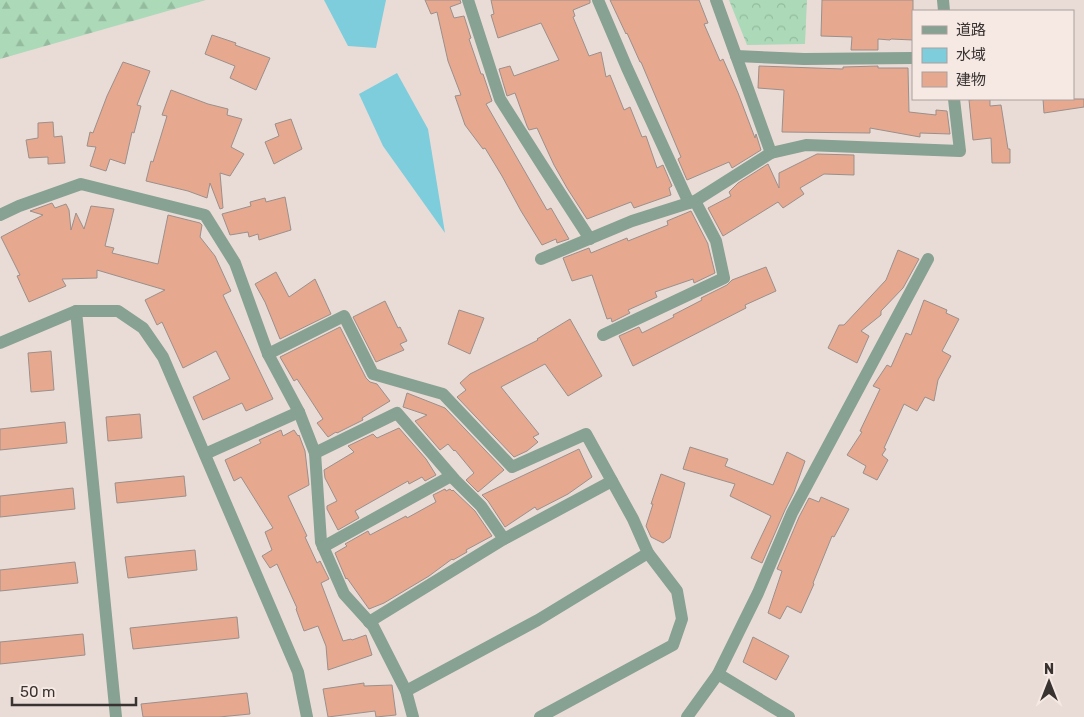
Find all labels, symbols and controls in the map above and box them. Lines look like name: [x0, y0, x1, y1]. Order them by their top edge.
legend: [912, 10, 1074, 100]
text: 道路: [956, 21, 986, 39]
text: 水域: [956, 46, 986, 64]
text: 建物: [956, 71, 986, 89]
north arrow: [1024, 657, 1074, 707]
text: N: [1044, 661, 1054, 678]
scale bar: [12, 674, 136, 706]
text: 50 m: [20, 683, 55, 701]

